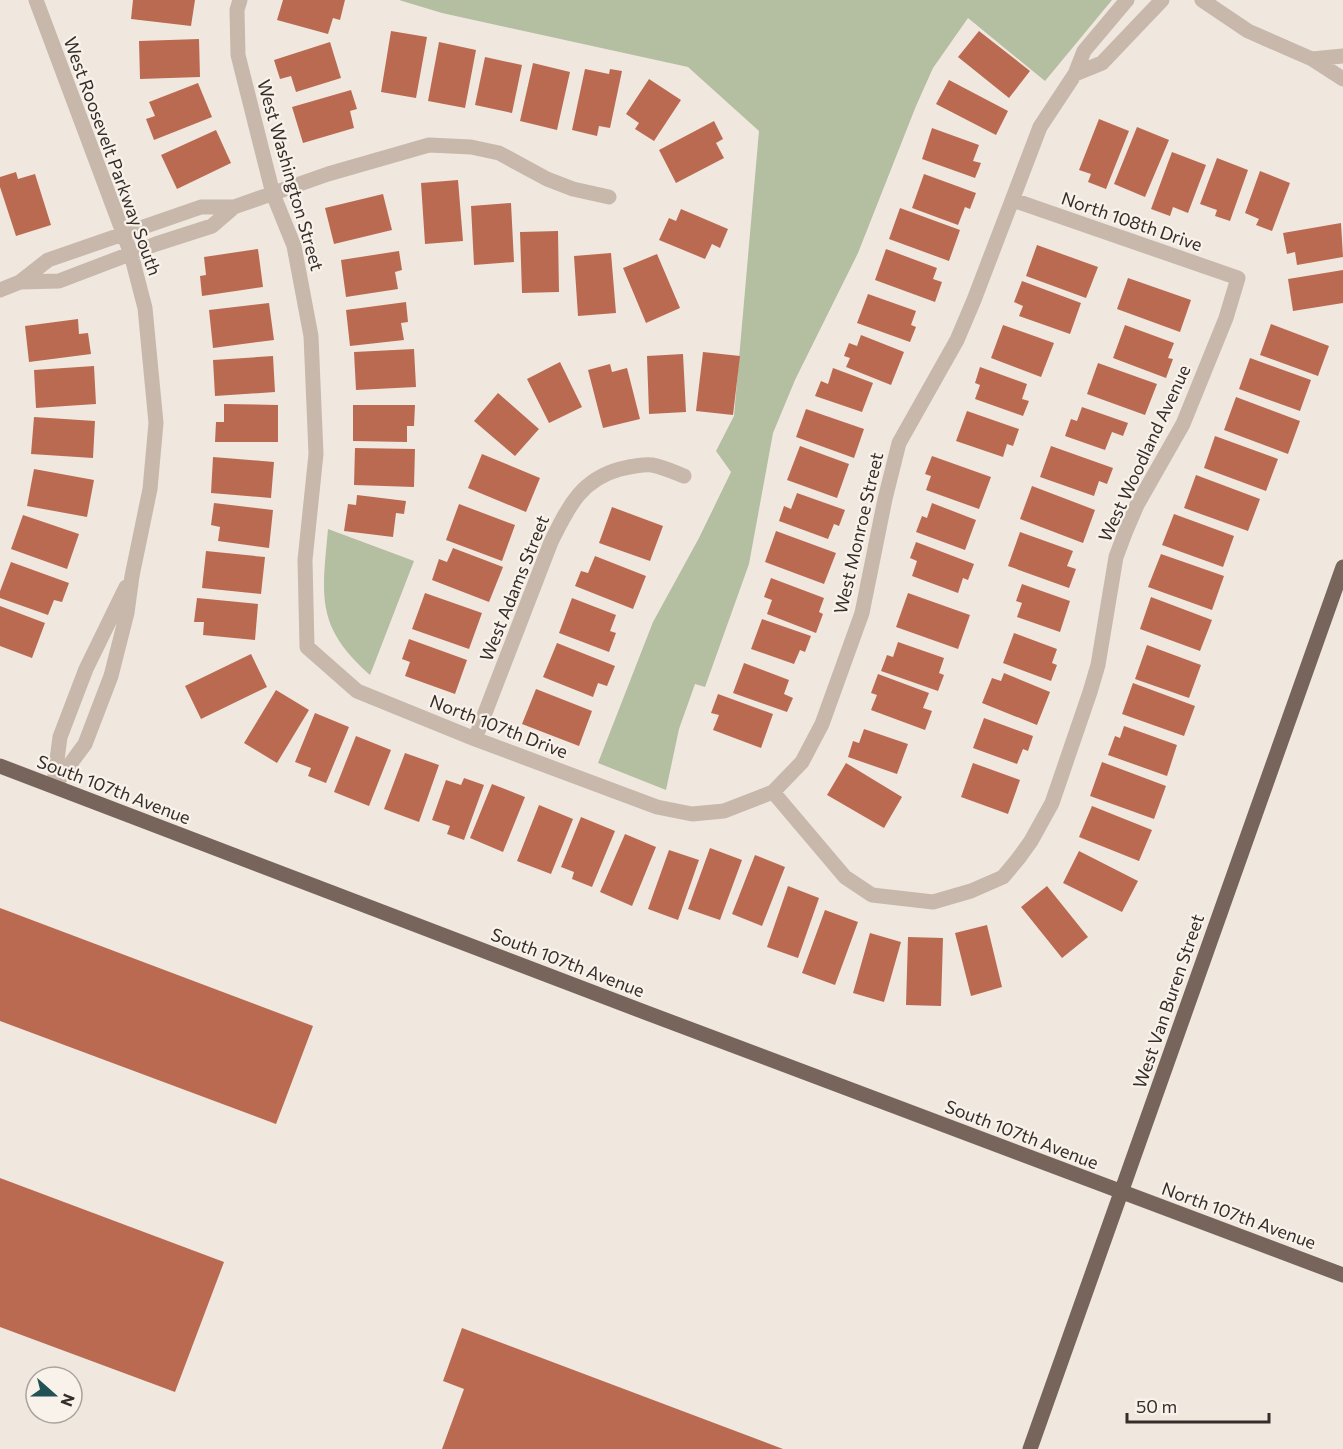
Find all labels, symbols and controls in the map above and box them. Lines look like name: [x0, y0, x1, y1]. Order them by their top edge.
street label: West Roosevelt Parkway South: [59, 34, 167, 278]
street label: West Washington Street: [253, 77, 329, 273]
street label: North 108th Drive: [1059, 187, 1205, 255]
street label: West Woodland Avenue: [1093, 361, 1195, 545]
street label: West Monroe Street: [829, 450, 887, 616]
street label: West Adams Street: [475, 512, 553, 664]
street label: North 107th Drive: [427, 690, 571, 762]
street label: South 107th Avenue: [34, 750, 194, 828]
street label: West Van Buren Street: [1128, 911, 1208, 1091]
street label: South 107th Avenue: [488, 923, 648, 1001]
street label: South 107th Avenue: [942, 1095, 1102, 1173]
street label: North 107th Avenue: [1159, 1177, 1319, 1253]
north arrow: [24, 1365, 84, 1425]
scale bar: [1127, 1386, 1270, 1424]
text: N: [57, 1392, 79, 1410]
text: 50 m: [1136, 1395, 1177, 1417]

